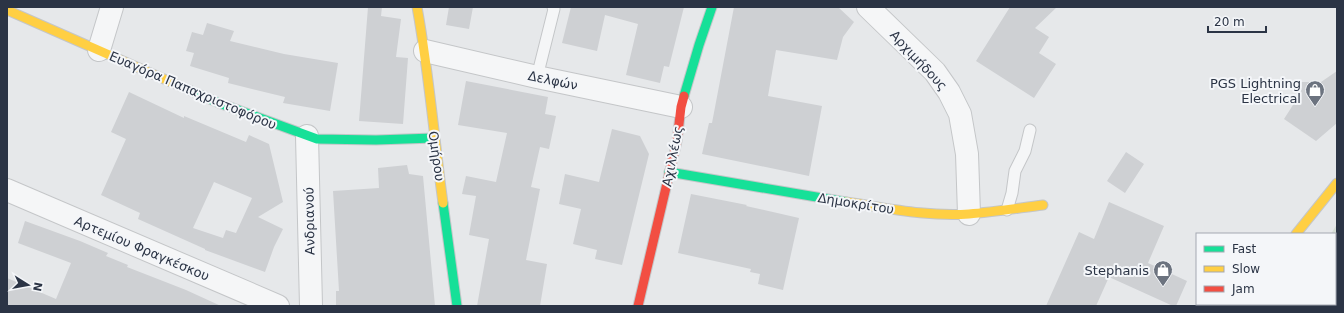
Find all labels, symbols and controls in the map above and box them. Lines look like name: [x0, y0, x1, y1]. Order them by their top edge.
scale bar: [1208, 8, 1266, 34]
text: 20 m: [1214, 15, 1245, 29]
street label: Αρχιμήδους: [887, 27, 950, 93]
street label: Ευαγόρα Παπαχριστοφόρου: [107, 48, 279, 133]
street label: Δελφών: [527, 68, 579, 93]
place label: PGS Lightning Electrical: [1210, 76, 1301, 106]
shop icon: PGS Lightning Electrical: [1304, 79, 1326, 107]
street label: Αχιλλέως: [659, 124, 686, 188]
street label: Ομήρου: [426, 130, 447, 182]
street label: Ανδριανού: [301, 187, 318, 255]
street label: Δημοκρίτου: [817, 190, 895, 217]
street label: Αρτεμίου Φραγκέσκου: [72, 213, 212, 284]
legend: [1196, 233, 1336, 305]
text: Fast: [1232, 242, 1256, 256]
shop icon: Stephanis: [1152, 259, 1174, 287]
text: Slow: [1232, 262, 1260, 276]
place label: Stephanis: [1085, 263, 1149, 278]
north arrow: [8, 265, 48, 305]
text: N: [30, 281, 45, 293]
text: Jam: [1231, 282, 1255, 296]

